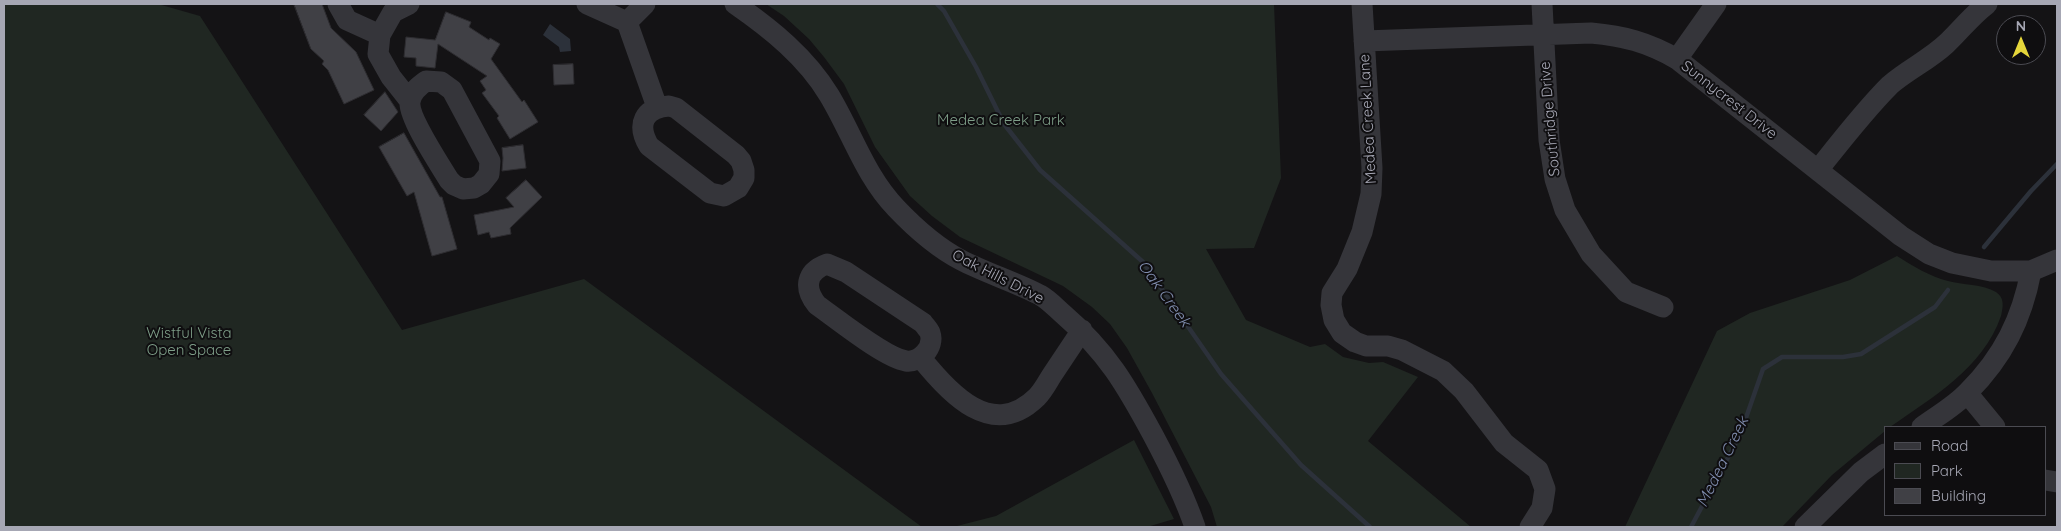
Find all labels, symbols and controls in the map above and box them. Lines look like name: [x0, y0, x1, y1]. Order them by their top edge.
north arrow: [1996, 15, 2046, 65]
text: N: [2016, 17, 2026, 35]
street label: Medea Creek Lane: [1356, 54, 1380, 184]
street label: Sunnycrest Drive: [1677, 57, 1781, 143]
street label: Southridge Drive: [1536, 61, 1564, 177]
park label: Medea Creek Park: [937, 111, 1065, 129]
street label: Oak Hills Drive: [949, 246, 1047, 308]
water label: Oak Creek: [1133, 257, 1195, 331]
park label: Wistful Vista Open Space: [146, 324, 232, 359]
water label: Medea Creek: [1693, 414, 1753, 510]
legend: [1884, 426, 2046, 516]
text: Road: [1931, 436, 1968, 455]
text: Park: [1931, 461, 1963, 480]
text: Building: [1931, 486, 1986, 505]

